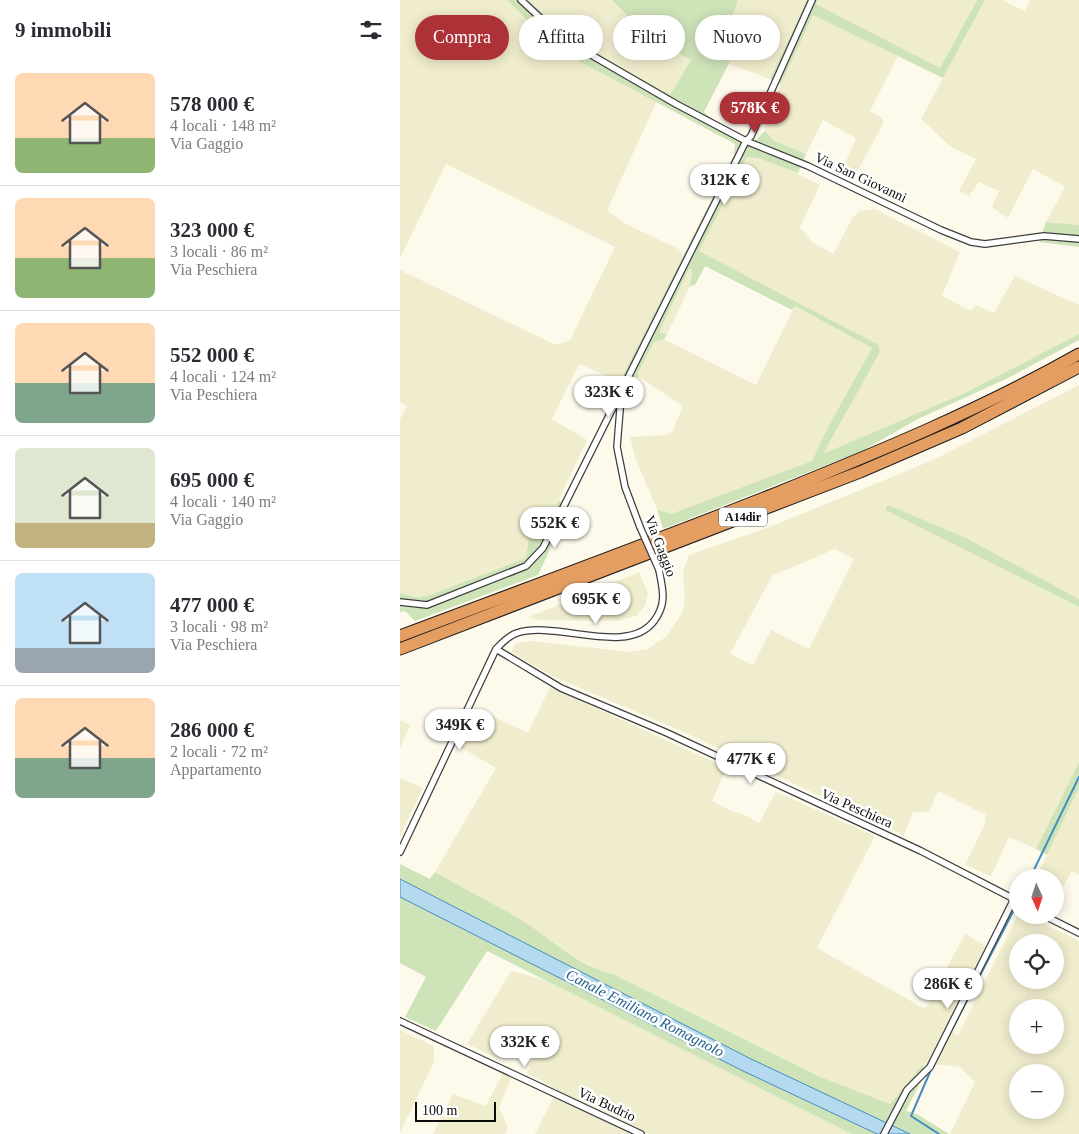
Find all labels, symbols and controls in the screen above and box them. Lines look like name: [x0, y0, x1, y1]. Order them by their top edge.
chip: Compra: [415, 15, 509, 60]
chip: Affitta: [519, 15, 603, 60]
chip: Filtri: [613, 15, 685, 60]
chip: Nuovo: [695, 15, 780, 60]
icon: filters: [357, 16, 385, 44]
text: 9 immobili: [15, 18, 111, 42]
text: 578 000 €: [170, 92, 254, 116]
pin: 578K €: [714, 92, 796, 134]
icon: home: [55, 93, 115, 153]
text: 578K €: [731, 99, 779, 116]
text: 4 locali · 148 m²: [170, 117, 276, 134]
text: Via Gaggio: [170, 135, 243, 152]
street label: Via San Giovanni: [813, 150, 909, 205]
pin: 312K €: [684, 164, 766, 206]
text: 312K €: [701, 171, 749, 188]
icon: home: [55, 218, 115, 278]
text: 323 000 €: [170, 218, 254, 242]
text: 3 locali · 86 m²: [170, 243, 268, 260]
text: Via Peschiera: [170, 261, 257, 278]
icon: home: [55, 343, 115, 403]
text: 552 000 €: [170, 343, 254, 367]
text: 4 locali · 124 m²: [170, 368, 276, 385]
pin: 323K €: [568, 376, 650, 418]
text: 323K €: [585, 383, 633, 400]
text: Via Peschiera: [170, 386, 257, 403]
icon: home: [55, 468, 115, 528]
text: 695 000 €: [170, 468, 254, 492]
text: 4 locali · 140 m²: [170, 493, 276, 510]
pin: 552K €: [514, 506, 596, 549]
road number: A14dir: [719, 508, 767, 526]
text: Via Gaggio: [170, 511, 243, 528]
text: 552K €: [531, 514, 579, 531]
street label: Via Gaggio: [642, 514, 679, 579]
pin: 695K €: [555, 582, 637, 625]
text: 695K €: [572, 590, 620, 607]
icon: home: [55, 593, 115, 653]
text: 477 000 €: [170, 593, 254, 617]
text: 3 locali · 98 m²: [170, 618, 268, 635]
text: Via Peschiera: [170, 636, 257, 653]
pin: 349K €: [419, 708, 501, 751]
text: 349K €: [436, 716, 484, 733]
icon: home: [55, 718, 115, 778]
text: 286 000 €: [170, 718, 254, 742]
pin: 477K €: [710, 742, 792, 785]
text: 2 locali · 72 m²: [170, 743, 268, 760]
text: 477K €: [727, 750, 775, 767]
text: Appartamento: [170, 761, 262, 778]
street label: Via Peschiera: [819, 786, 896, 831]
north arrow: [1009, 869, 1064, 924]
map controls: [1009, 869, 1064, 1119]
button: locate: [1009, 934, 1064, 989]
water label: Canale Emiliano Romagnolo: [563, 966, 727, 1060]
pin: 286K €: [907, 968, 989, 1010]
text: 286K €: [924, 975, 972, 992]
button: +: [1009, 999, 1064, 1054]
pin: 332K €: [484, 1026, 566, 1068]
text: 332K €: [501, 1033, 549, 1050]
button: −: [1009, 1064, 1064, 1119]
street label: Via Budrio: [576, 1085, 638, 1124]
scale bar: [415, 1099, 496, 1122]
text: 100 m: [422, 1103, 457, 1118]

